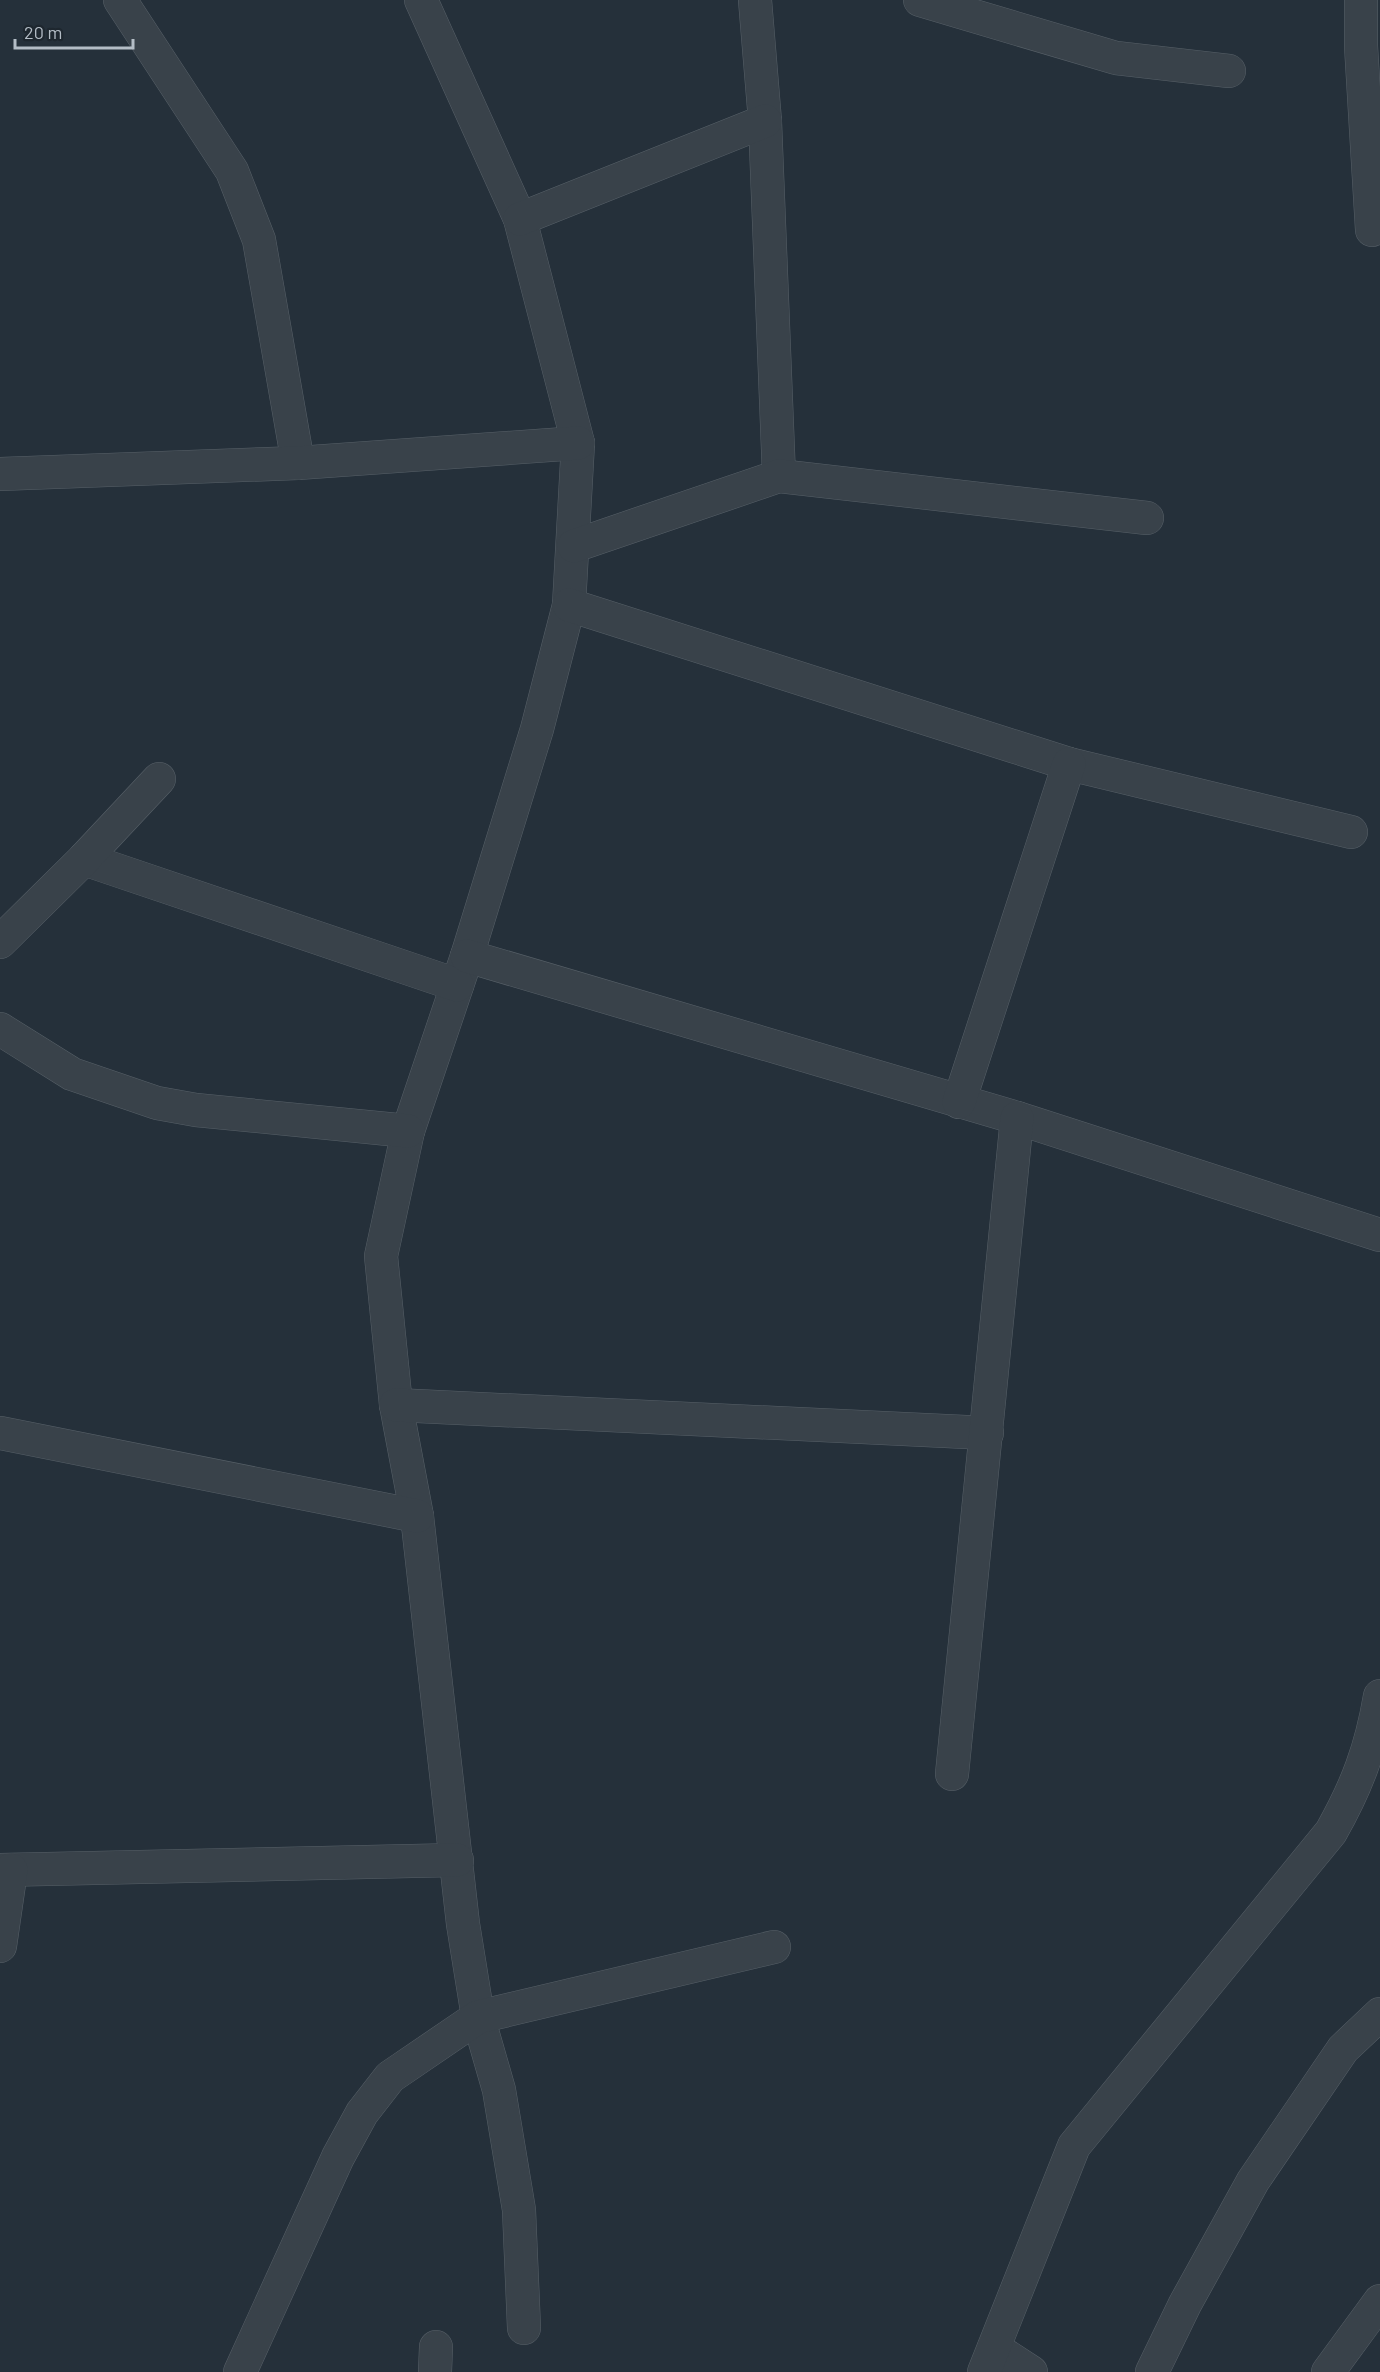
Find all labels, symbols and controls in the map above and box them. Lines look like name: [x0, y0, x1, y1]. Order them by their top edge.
scale bar: [15, 12, 134, 50]
text: 20 m: [24, 21, 62, 43]

